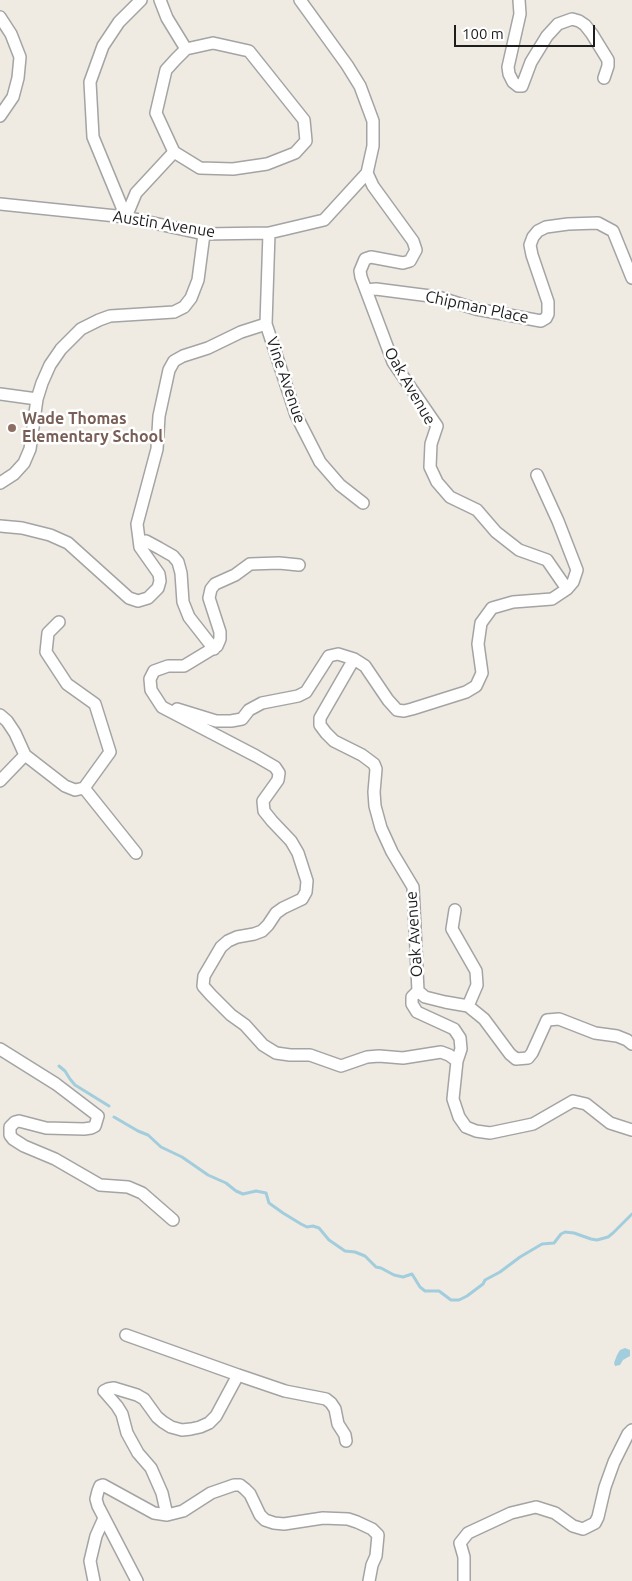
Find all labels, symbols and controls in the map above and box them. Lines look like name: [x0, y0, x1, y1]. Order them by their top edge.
scale bar: [457, 15, 598, 47]
text: 100 m: [462, 25, 504, 42]
street label: Austin Avenue: [111, 206, 217, 242]
street label: Chipman Place: [424, 287, 530, 327]
street label: Vine Avenue: [262, 334, 310, 426]
street label: Oak Avenue: [380, 344, 440, 428]
place label: Wade Thomas Elementary School: [22, 409, 163, 447]
marker: Wade Thomas Elementary School: [6, 422, 18, 434]
street label: Oak Avenue: [401, 890, 427, 978]

